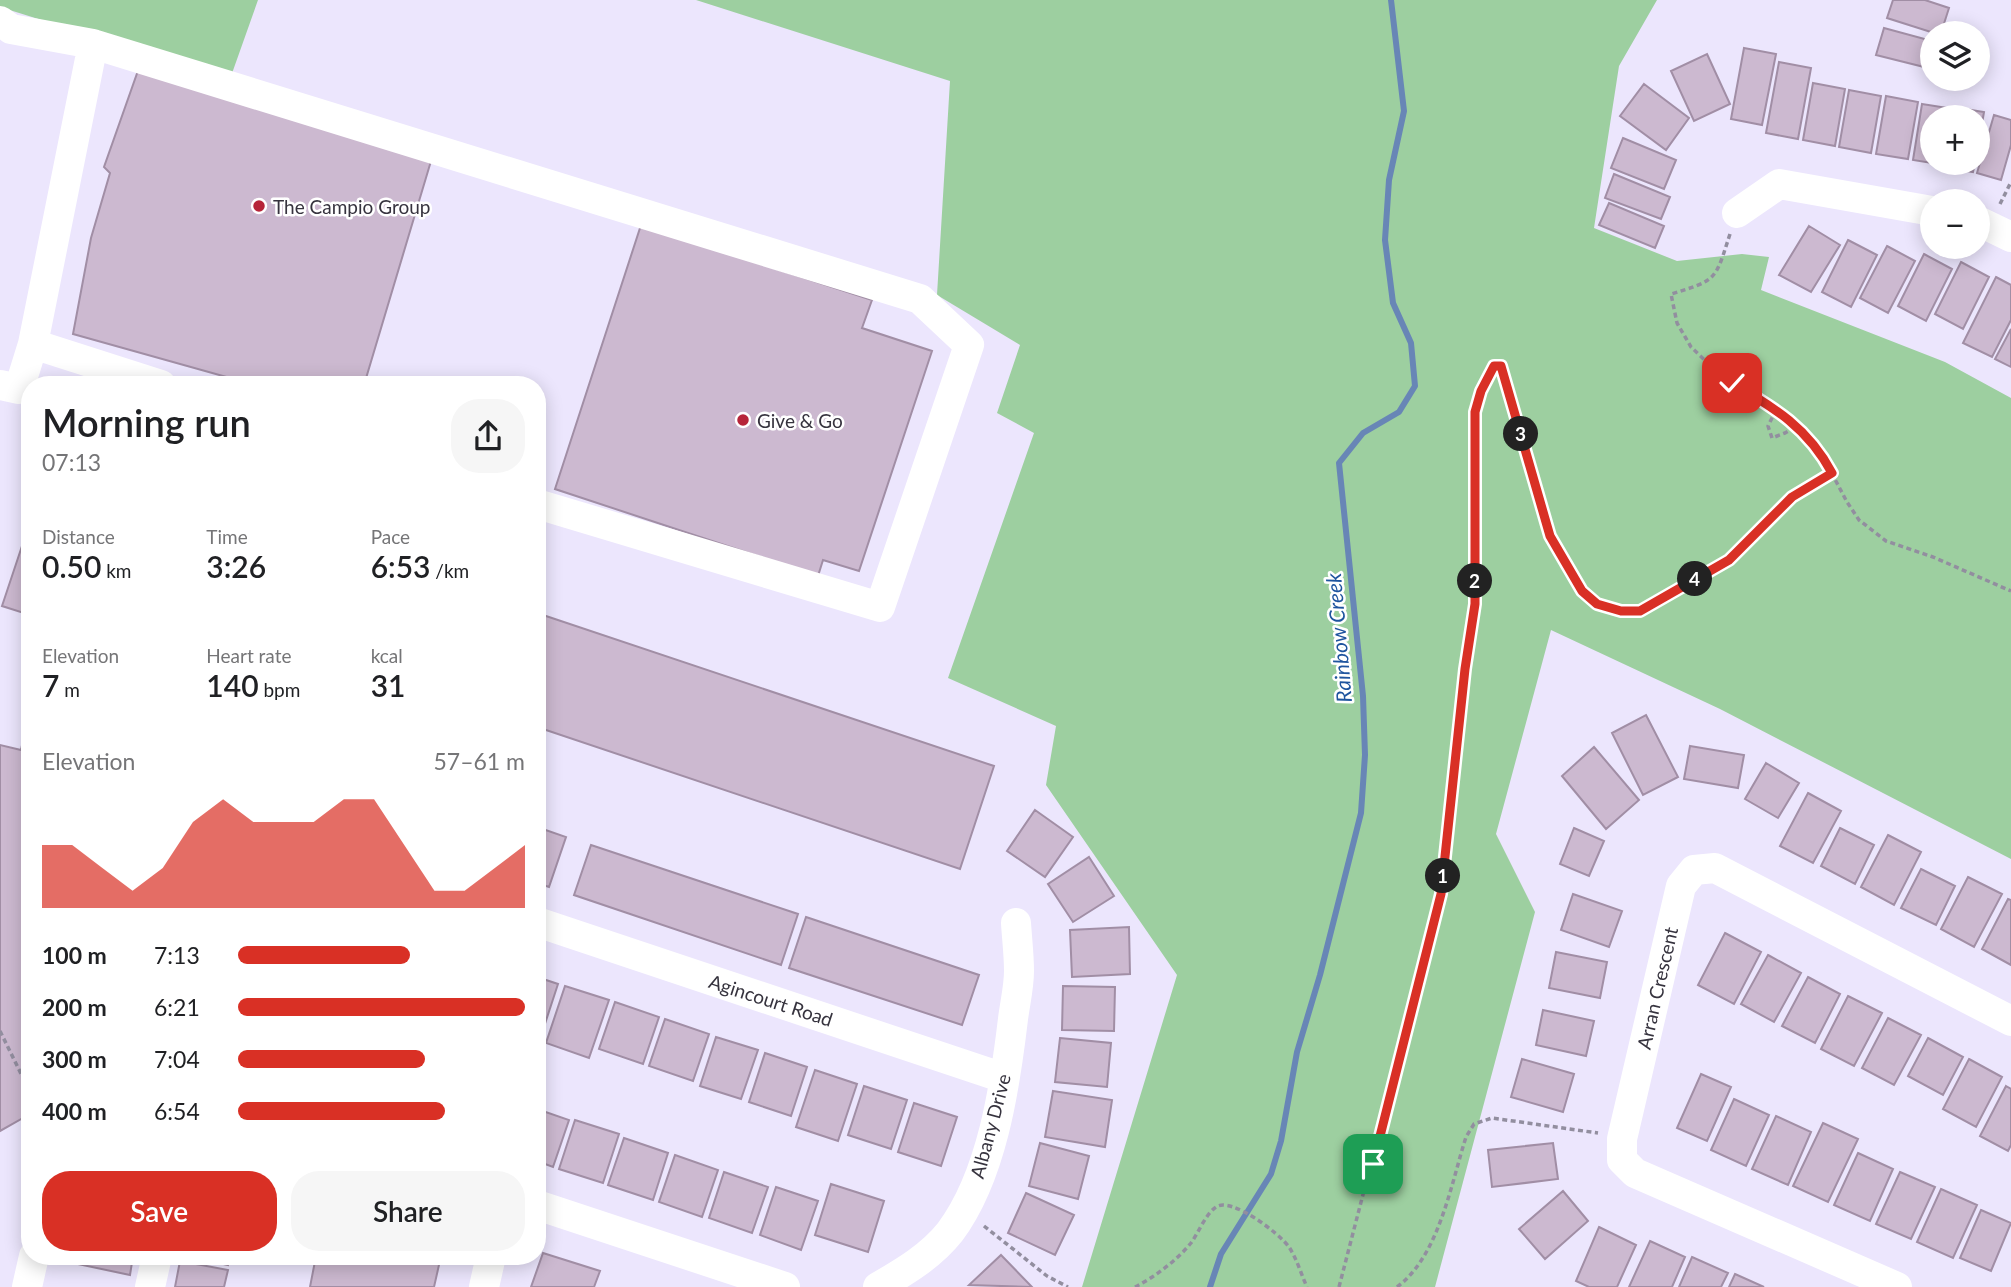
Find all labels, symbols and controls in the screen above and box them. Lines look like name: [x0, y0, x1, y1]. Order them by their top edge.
map controls: [1920, 21, 1990, 259]
button: layers: [1920, 21, 1990, 91]
button: +: [1920, 105, 1990, 175]
button: −: [1920, 189, 1990, 259]
place label: The Campio Group: [273, 195, 430, 218]
marker: The Campio Group: [251, 198, 267, 214]
pin: [1702, 353, 1762, 413]
icon: check: [1713, 364, 1751, 402]
text: Morning run: [42, 399, 251, 445]
button: share: [451, 399, 525, 473]
place label: Give & Go: [757, 409, 843, 432]
marker: Give & Go: [735, 412, 751, 428]
pin: 3: [1504, 416, 1538, 452]
text: 3: [1515, 422, 1526, 445]
text: 07:13: [42, 448, 101, 476]
text: Distance: [42, 525, 115, 548]
text: Time: [206, 525, 248, 548]
text: Pace: [371, 525, 410, 548]
text: 0.50: [42, 548, 101, 584]
text: 3:26: [206, 548, 266, 584]
text: 6:53: [371, 548, 430, 584]
text: km: [101, 559, 131, 582]
text: /km: [430, 559, 469, 582]
pin: 4: [1678, 562, 1712, 596]
pin: 2: [1458, 564, 1492, 598]
text: 4: [1689, 567, 1700, 590]
text: 2: [1469, 569, 1480, 592]
water label: Rainbow Creek: [1320, 571, 1356, 704]
text: Elevation: [42, 644, 119, 667]
text: Heart rate: [206, 644, 292, 667]
text: kcal: [371, 644, 403, 667]
text: 7: [42, 667, 59, 703]
text: 140: [206, 667, 259, 703]
text: 31: [371, 667, 405, 703]
text: m: [59, 678, 80, 701]
text: bpm: [259, 678, 300, 701]
text: Elevation: [42, 747, 135, 775]
text: 57–61 m: [433, 747, 525, 775]
pin: 1: [1426, 858, 1460, 894]
text: 1: [1437, 864, 1448, 887]
street label: Arran Crescent: [1632, 924, 1682, 1052]
text: 100 m: [42, 941, 107, 969]
text: 7:13: [154, 941, 200, 969]
street label: Agincourt Road: [706, 969, 836, 1031]
text: 200 m: [42, 993, 107, 1021]
text: 6:21: [154, 993, 200, 1021]
text: 300 m: [42, 1045, 107, 1073]
text: 7:04: [154, 1045, 200, 1073]
street label: Albany Drive: [965, 1071, 1015, 1181]
text: 400 m: [42, 1097, 107, 1125]
text: 6:54: [154, 1097, 200, 1125]
pin: [1343, 1134, 1403, 1194]
icon: arrive: [1354, 1145, 1392, 1183]
button: Save: [42, 1171, 277, 1251]
button: Share: [291, 1171, 525, 1251]

